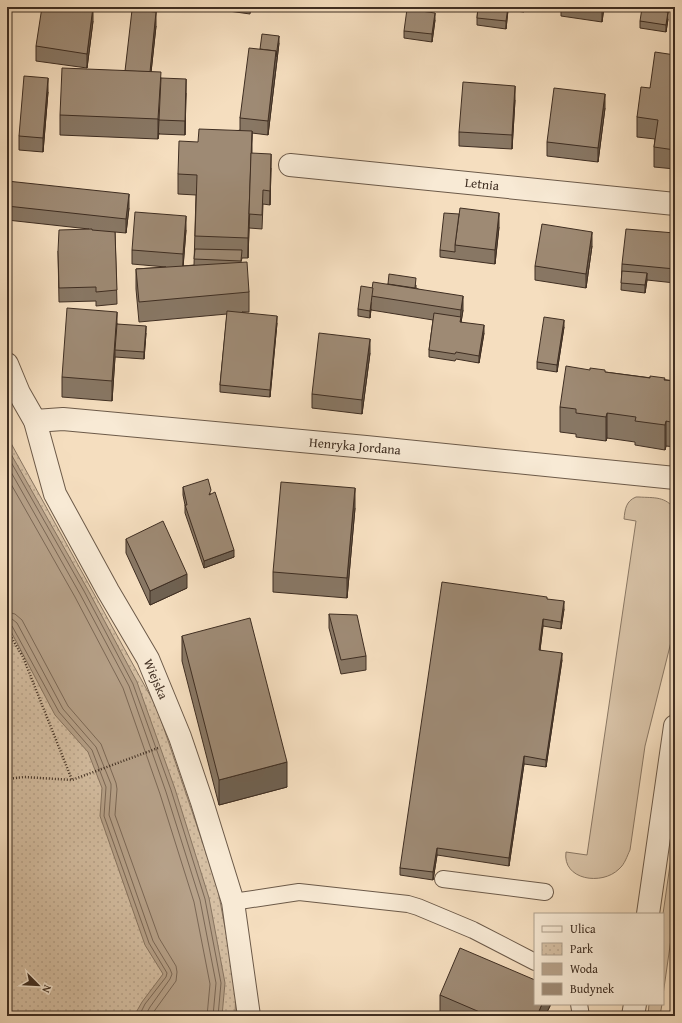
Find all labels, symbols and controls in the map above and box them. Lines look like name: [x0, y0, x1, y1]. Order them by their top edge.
street label: Letnia: [464, 173, 501, 195]
street label: Henryka Jordana: [308, 433, 402, 460]
street label: Wiejska: [139, 656, 173, 703]
legend: [534, 913, 664, 1005]
text: Ulica: [570, 920, 596, 937]
text: Park: [570, 940, 594, 957]
text: Woda: [570, 960, 598, 977]
north arrow: [18, 965, 58, 1005]
text: Budynek: [570, 980, 615, 997]
text: N: [38, 982, 56, 996]

